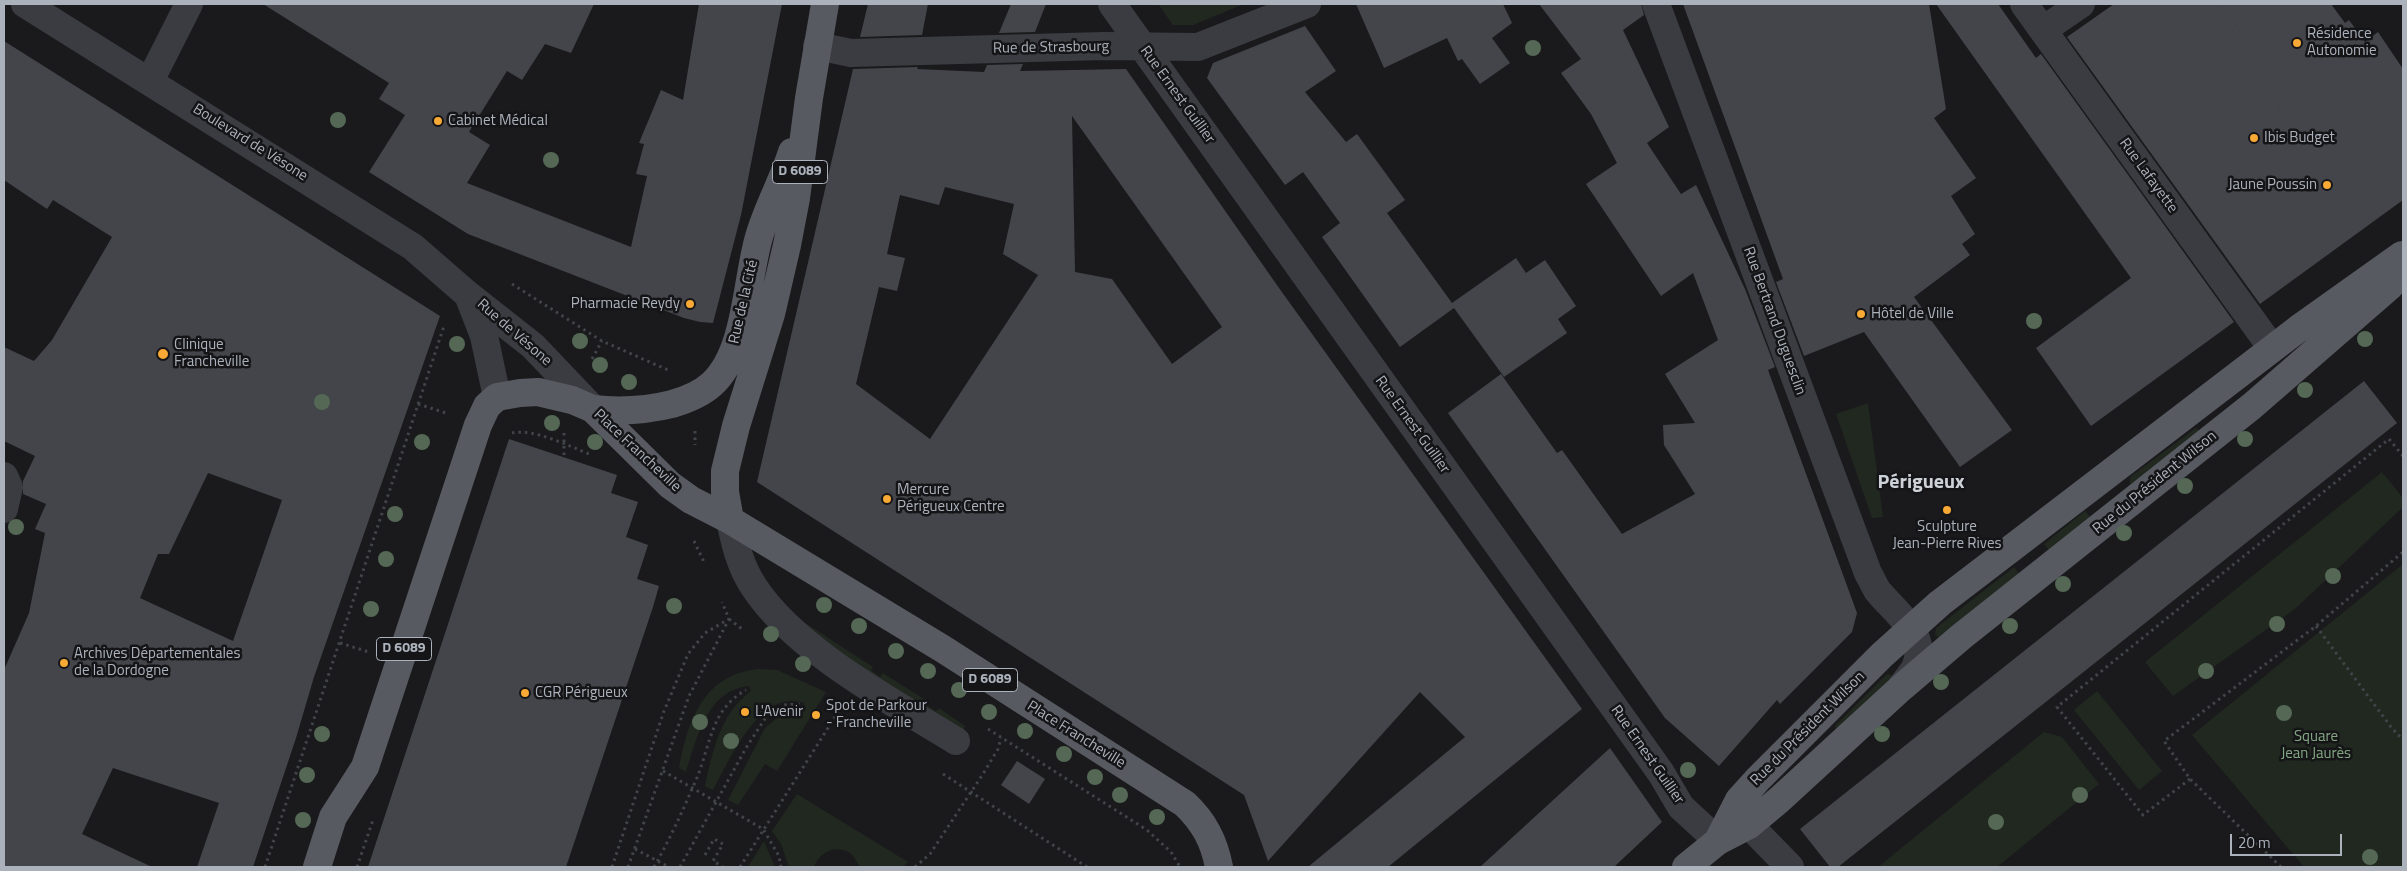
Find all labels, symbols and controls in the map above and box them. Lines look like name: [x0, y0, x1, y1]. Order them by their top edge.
place label: Résidence Autonomie: [2307, 25, 2376, 60]
marker: Résidence Autonomie: [2291, 37, 2303, 49]
street label: Rue de Strasbourg: [993, 38, 1109, 58]
street label: Rue Ernest Guillier: [1136, 43, 1218, 147]
street label: Boulevard de Vésone: [189, 100, 311, 186]
place label: Cabinet Médical: [448, 112, 548, 130]
marker: Cabinet Médical: [432, 115, 444, 127]
place label: Ibis Budget: [2264, 129, 2335, 147]
marker: Ibis Budget: [2248, 132, 2260, 144]
street label: Rue Lafayette: [2115, 135, 2181, 217]
road number: D 6089: [772, 160, 828, 183]
place label: Jaune Poussin: [2228, 176, 2317, 194]
marker: Jaune Poussin: [2321, 179, 2333, 191]
street label: Rue Bertrand Duguesclin: [1739, 244, 1809, 398]
street label: Rue de la Cité: [726, 258, 762, 346]
place label: Pharmacie Reydy: [571, 295, 680, 313]
street label: Rue de Vésone: [473, 296, 555, 370]
marker: Pharmacie Reydy: [684, 298, 696, 310]
place label: Hôtel de Ville: [1871, 305, 1954, 323]
marker: Hôtel de Ville: [1855, 308, 1867, 320]
place label: Clinique Francheville: [174, 336, 249, 371]
marker: Clinique Francheville: [156, 347, 170, 361]
street label: Rue Ernest Guillier: [1371, 373, 1453, 477]
street label: Place Francheville: [590, 406, 684, 496]
street label: Rue du Président Wilson: [2089, 428, 2221, 538]
district label: Périgueux: [1877, 471, 1965, 495]
place label: Mercure Périgueux Centre: [897, 481, 1005, 516]
marker: Mercure Périgueux Centre: [881, 493, 893, 505]
marker: Sculpture Jean-Pierre Rives: [1941, 504, 1953, 516]
place label: Sculpture Jean-Pierre Rives: [1893, 518, 2001, 553]
road number: D 6089: [376, 638, 432, 661]
place label: Archives Départementales de la Dordogne: [74, 645, 240, 680]
marker: Archives Départementales de la Dordogne: [58, 657, 70, 669]
road number: D 6089: [962, 668, 1018, 692]
street label: Rue du Président Wilson: [1747, 668, 1869, 790]
place label: CGR Périgueux: [535, 684, 628, 702]
marker: CGR Périgueux: [519, 687, 531, 699]
place label: Spot de Parkour - Francheville: [826, 697, 927, 732]
street label: Place Francheville: [1023, 698, 1129, 772]
street label: Rue Ernest Guillier: [1606, 702, 1688, 808]
place label: L'Avenir: [755, 703, 803, 721]
marker: L'Avenir: [739, 706, 751, 718]
marker: Spot de Parkour - Francheville: [810, 709, 822, 721]
park label: Square Jean Jaurès: [2281, 728, 2351, 763]
scale bar: [2232, 824, 2344, 856]
text: 20 m: [2238, 831, 2271, 854]

